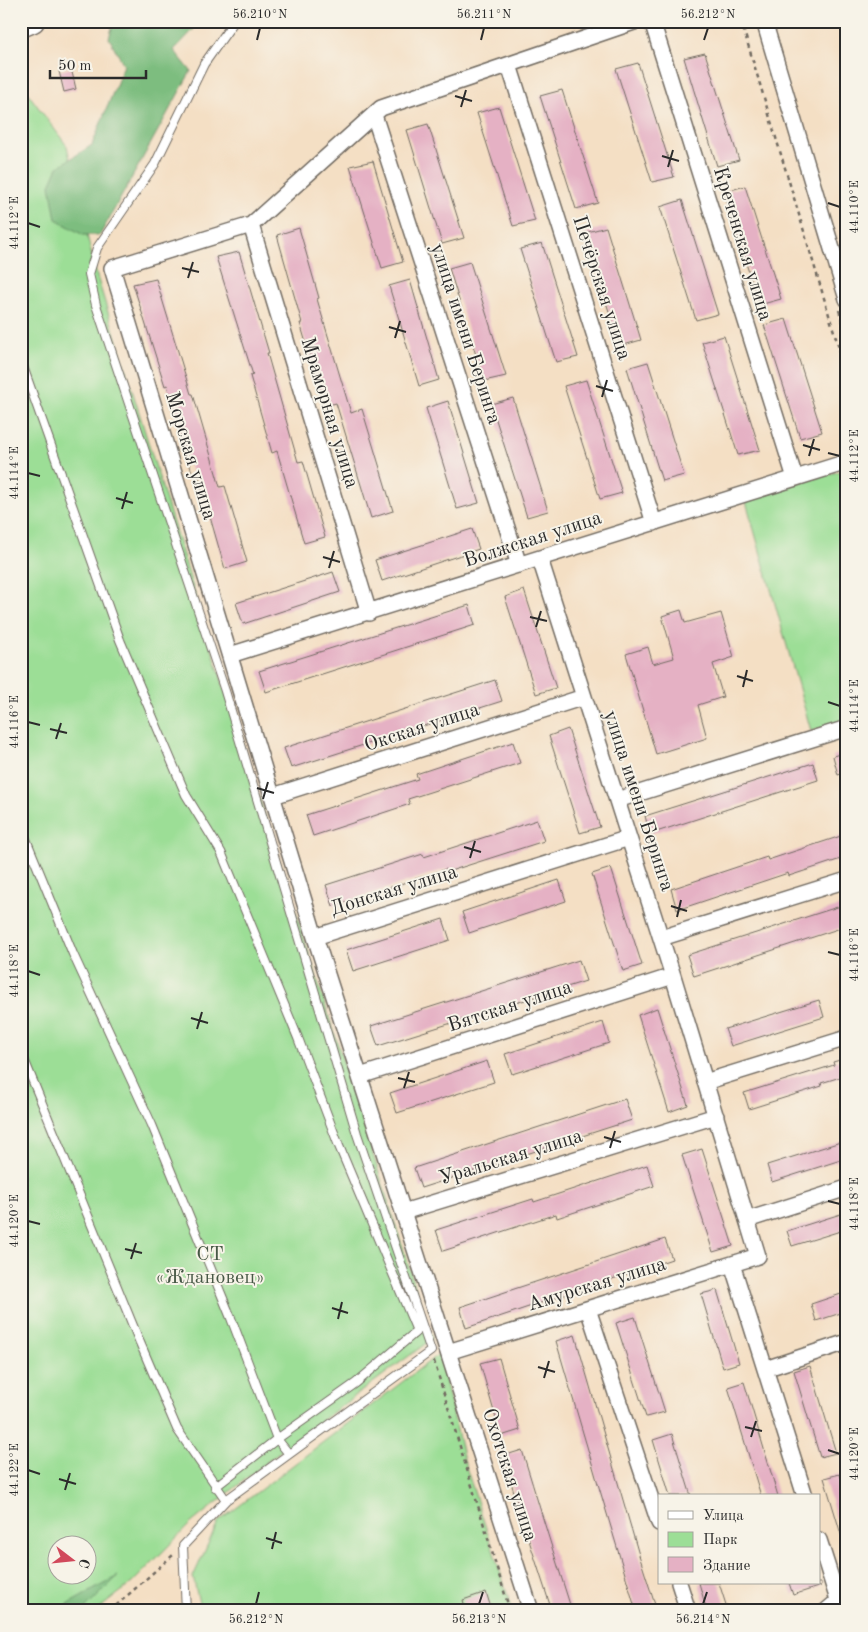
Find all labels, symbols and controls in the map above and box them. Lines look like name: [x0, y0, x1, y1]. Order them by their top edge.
text: 56.210°N: [233, 8, 287, 21]
text: 56.211°N: [457, 8, 511, 21]
text: 56.212°N: [681, 8, 735, 21]
scale bar: [50, 48, 146, 80]
text: 50 m: [58, 59, 92, 74]
street label: Креченская улица: [709, 165, 775, 324]
text: 44.110°E: [849, 180, 861, 234]
text: 44.112°E: [9, 196, 21, 250]
street label: Печёрская улица: [568, 213, 634, 363]
street label: улица имени Беринга: [426, 241, 504, 427]
street label: Мраморная улица: [297, 335, 362, 491]
street label: Морская улица: [161, 390, 219, 523]
text: 44.112°E: [849, 429, 861, 483]
text: 44.114°E: [9, 446, 21, 500]
street label: Волжская улица: [461, 508, 605, 572]
text: 44.114°E: [849, 679, 861, 733]
text: 44.116°E: [9, 695, 21, 749]
street label: Окская улица: [362, 700, 482, 756]
street label: улица имени Беринга: [599, 708, 677, 894]
street label: Донская улица: [328, 862, 460, 920]
text: 44.116°E: [849, 928, 861, 982]
text: 44.118°E: [9, 944, 21, 998]
street label: Вятская улица: [445, 977, 575, 1037]
street label: Уральская улица: [437, 1127, 585, 1189]
text: 44.118°E: [849, 1177, 861, 1231]
text: 44.120°E: [9, 1194, 21, 1248]
park label: СТ «Ждановец»: [155, 1245, 265, 1288]
street label: Амурская улица: [525, 1254, 669, 1316]
street label: Охотская улица: [478, 1406, 540, 1544]
text: 44.120°E: [849, 1427, 861, 1481]
text: 44.122°E: [9, 1443, 21, 1497]
legend: [658, 1494, 820, 1584]
text: Улица: [703, 1509, 744, 1524]
text: Парк: [703, 1533, 738, 1548]
north arrow: [48, 1534, 98, 1584]
text: С: [76, 1557, 92, 1570]
text: Здание: [703, 1559, 750, 1574]
text: 56.212°N: [229, 1613, 283, 1626]
text: 56.213°N: [452, 1613, 506, 1626]
text: 56.214°N: [676, 1613, 730, 1626]

